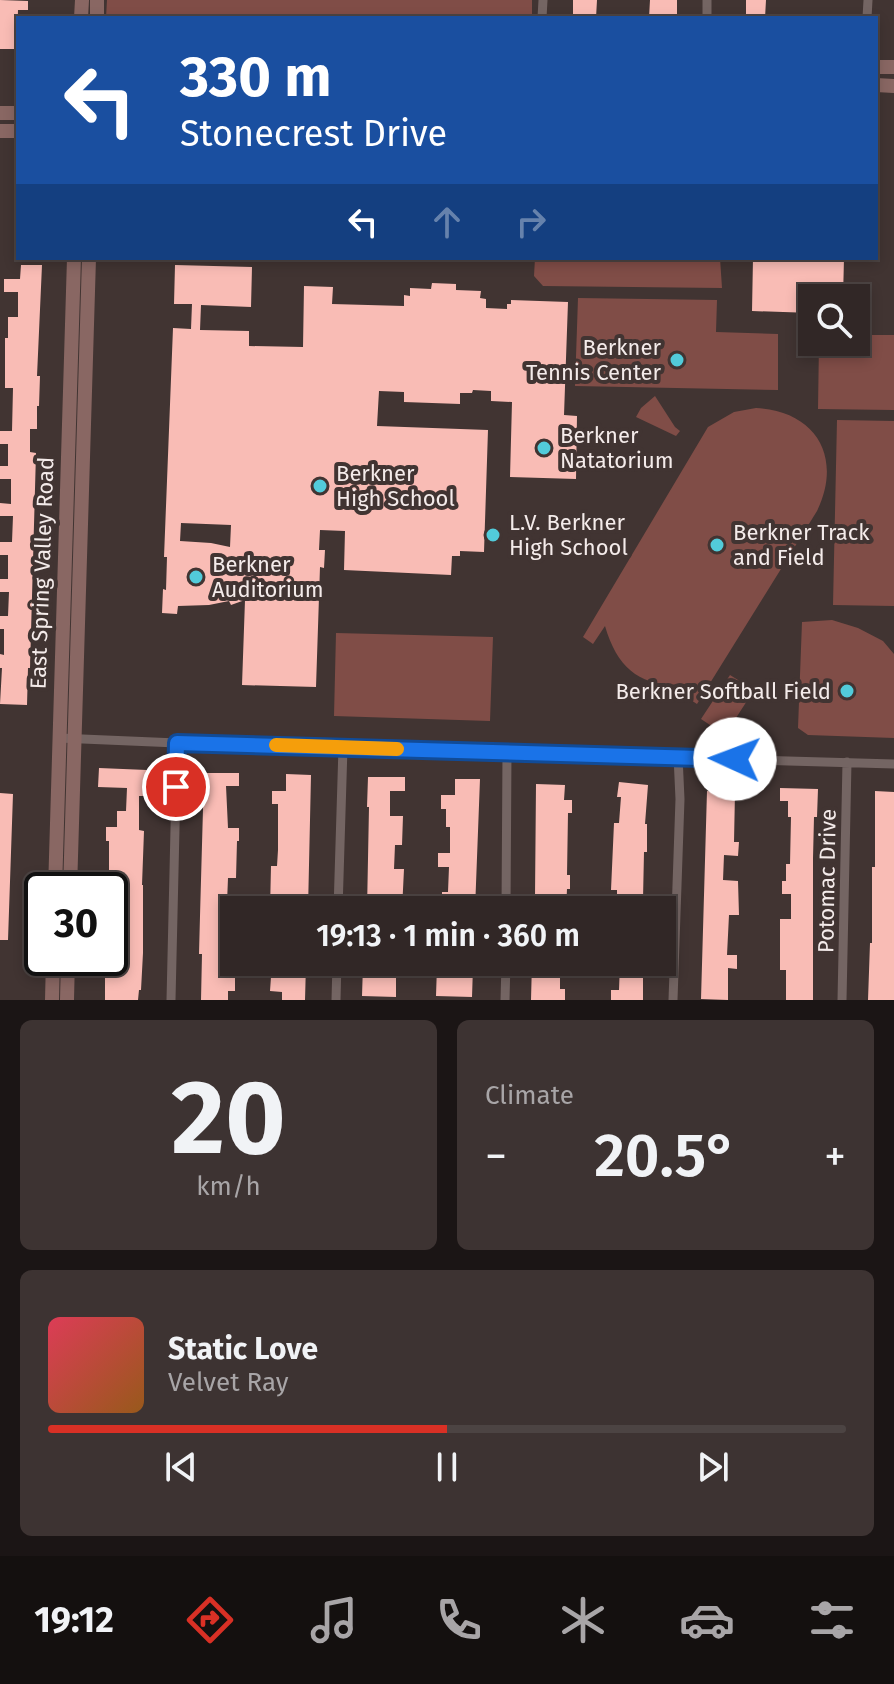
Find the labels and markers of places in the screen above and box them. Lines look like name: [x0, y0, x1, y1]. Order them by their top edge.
place label: Berkner Tennis Center: [526, 334, 662, 386]
marker: Berkner Tennis Center: [668, 351, 686, 369]
place label: Berkner Natatorium: [560, 422, 674, 474]
marker: Berkner Natatorium: [535, 439, 553, 457]
place label: Berkner High School: [336, 460, 455, 512]
marker: Berkner High School: [311, 477, 329, 495]
place label: L.V. Berkner High School: [509, 509, 628, 561]
place label: Berkner Track and Field: [733, 519, 870, 571]
marker: L.V. Berkner High School: [484, 526, 502, 544]
marker: Berkner Track and Field: [708, 536, 726, 554]
place label: Berkner Auditorium: [212, 551, 324, 603]
marker: Berkner Auditorium: [187, 568, 205, 586]
place label: Berkner Softball Field: [615, 678, 831, 705]
marker: Berkner Softball Field: [838, 682, 856, 700]
pin: [142, 753, 210, 821]

